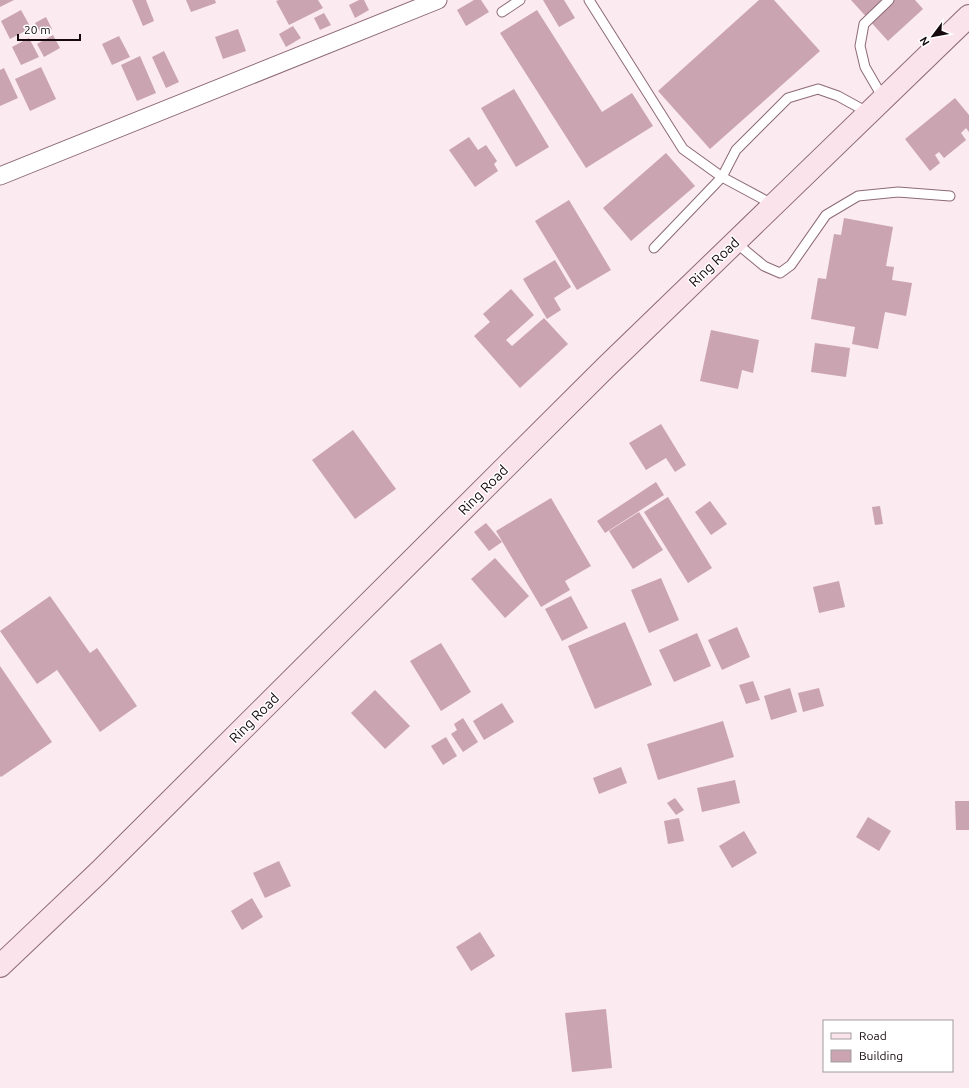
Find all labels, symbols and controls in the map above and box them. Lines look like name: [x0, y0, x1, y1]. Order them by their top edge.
scale bar: [18, 16, 80, 42]
north arrow: [913, 16, 953, 56]
text: 20 m: [24, 23, 51, 36]
text: N: [917, 35, 932, 48]
street label: Ring Road: [686, 234, 742, 290]
street label: Ring Road: [455, 462, 511, 518]
street label: Ring Road: [226, 690, 282, 746]
legend: [823, 1020, 953, 1072]
text: Road: [859, 1029, 887, 1042]
text: Building: [859, 1049, 903, 1062]

